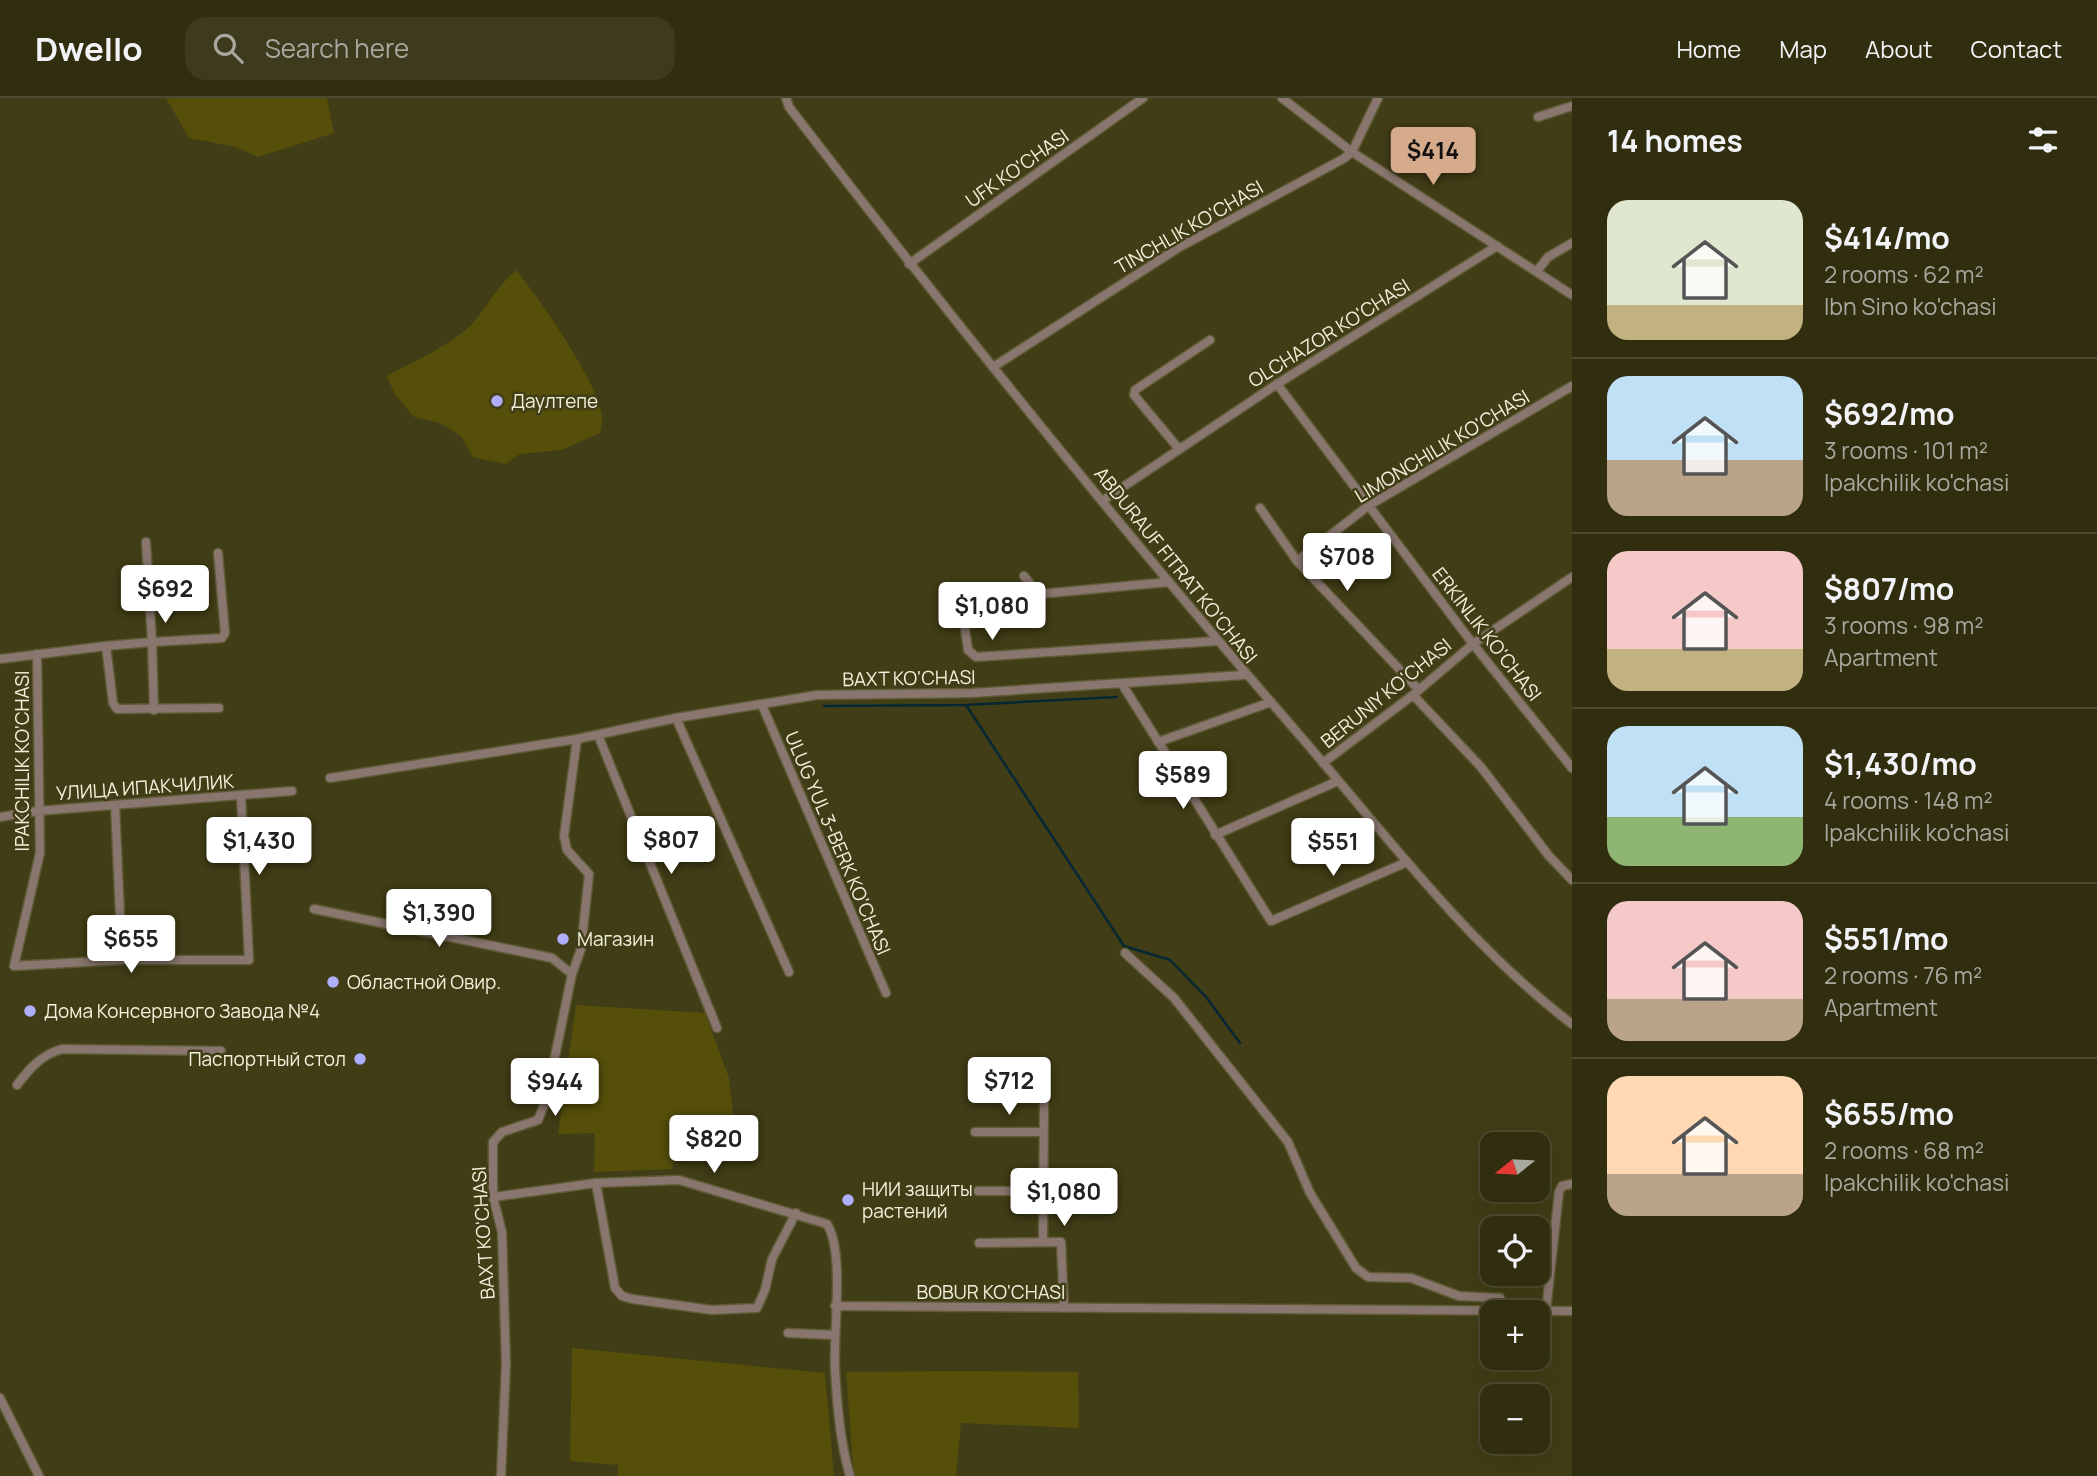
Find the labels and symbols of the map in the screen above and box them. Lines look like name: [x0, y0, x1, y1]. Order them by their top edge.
street label: UFK KO'CHASI: [960, 123, 1074, 213]
pin: $414: [1392, 127, 1474, 187]
street label: TINCHLIK KO'CHASI: [1110, 174, 1268, 280]
street label: OLCHAZOR KO'CHASI: [1243, 273, 1415, 393]
street label: LIMONCHILIK KO'CHASI: [1350, 383, 1534, 509]
place label: Даултепе: [511, 388, 598, 414]
marker: Даултепе: [489, 393, 505, 409]
street label: ABDURAUF FITRAT KO'CHASI: [1089, 461, 1263, 669]
pin: $708: [1306, 533, 1388, 593]
street label: ERKINLIK KO'CHASI: [1427, 562, 1547, 706]
pin: $692: [124, 566, 206, 625]
pin: $1,080: [935, 582, 1049, 642]
street label: BERUNIY KO'CHASI: [1315, 632, 1457, 754]
street label: BAXT KO'CHASI: [842, 664, 976, 692]
street label: IPAKCHILIK KO'CHASI: [9, 671, 35, 851]
street label: ULUG YUL 3-BERK KO'CHASI: [779, 727, 897, 959]
pin: $589: [1142, 752, 1224, 811]
street label: УЛИЦА ИПАКЧИЛИК: [55, 768, 236, 806]
pin: $807: [630, 816, 712, 876]
pin: $1,430: [202, 818, 316, 877]
pin: $551: [1292, 818, 1374, 878]
pin: $1,390: [382, 890, 496, 949]
pin: $655: [90, 916, 172, 975]
place label: Магазин: [577, 926, 654, 952]
marker: Магазин: [555, 931, 571, 947]
place label: Областной Овир.: [347, 969, 501, 995]
marker: Областной Овир.: [325, 974, 341, 990]
place label: Дома Консервного Завода №4: [44, 998, 320, 1024]
marker: Дома Консервного Завода №4: [22, 1003, 38, 1019]
place label: Паспортный стол: [188, 1046, 346, 1072]
marker: Паспортный стол: [352, 1051, 368, 1067]
pin: $944: [514, 1058, 596, 1118]
pin: $712: [968, 1058, 1050, 1117]
pin: $820: [673, 1116, 755, 1175]
north arrow: [1480, 1132, 1550, 1202]
street label: BAXT KO'CHASI: [465, 1166, 501, 1300]
pin: $1,080: [1007, 1168, 1121, 1228]
place label: НИИ защиты растений: [862, 1176, 973, 1224]
marker: НИИ защиты растений: [840, 1192, 856, 1208]
street label: BOBUR KO'CHASI: [916, 1279, 1066, 1305]

